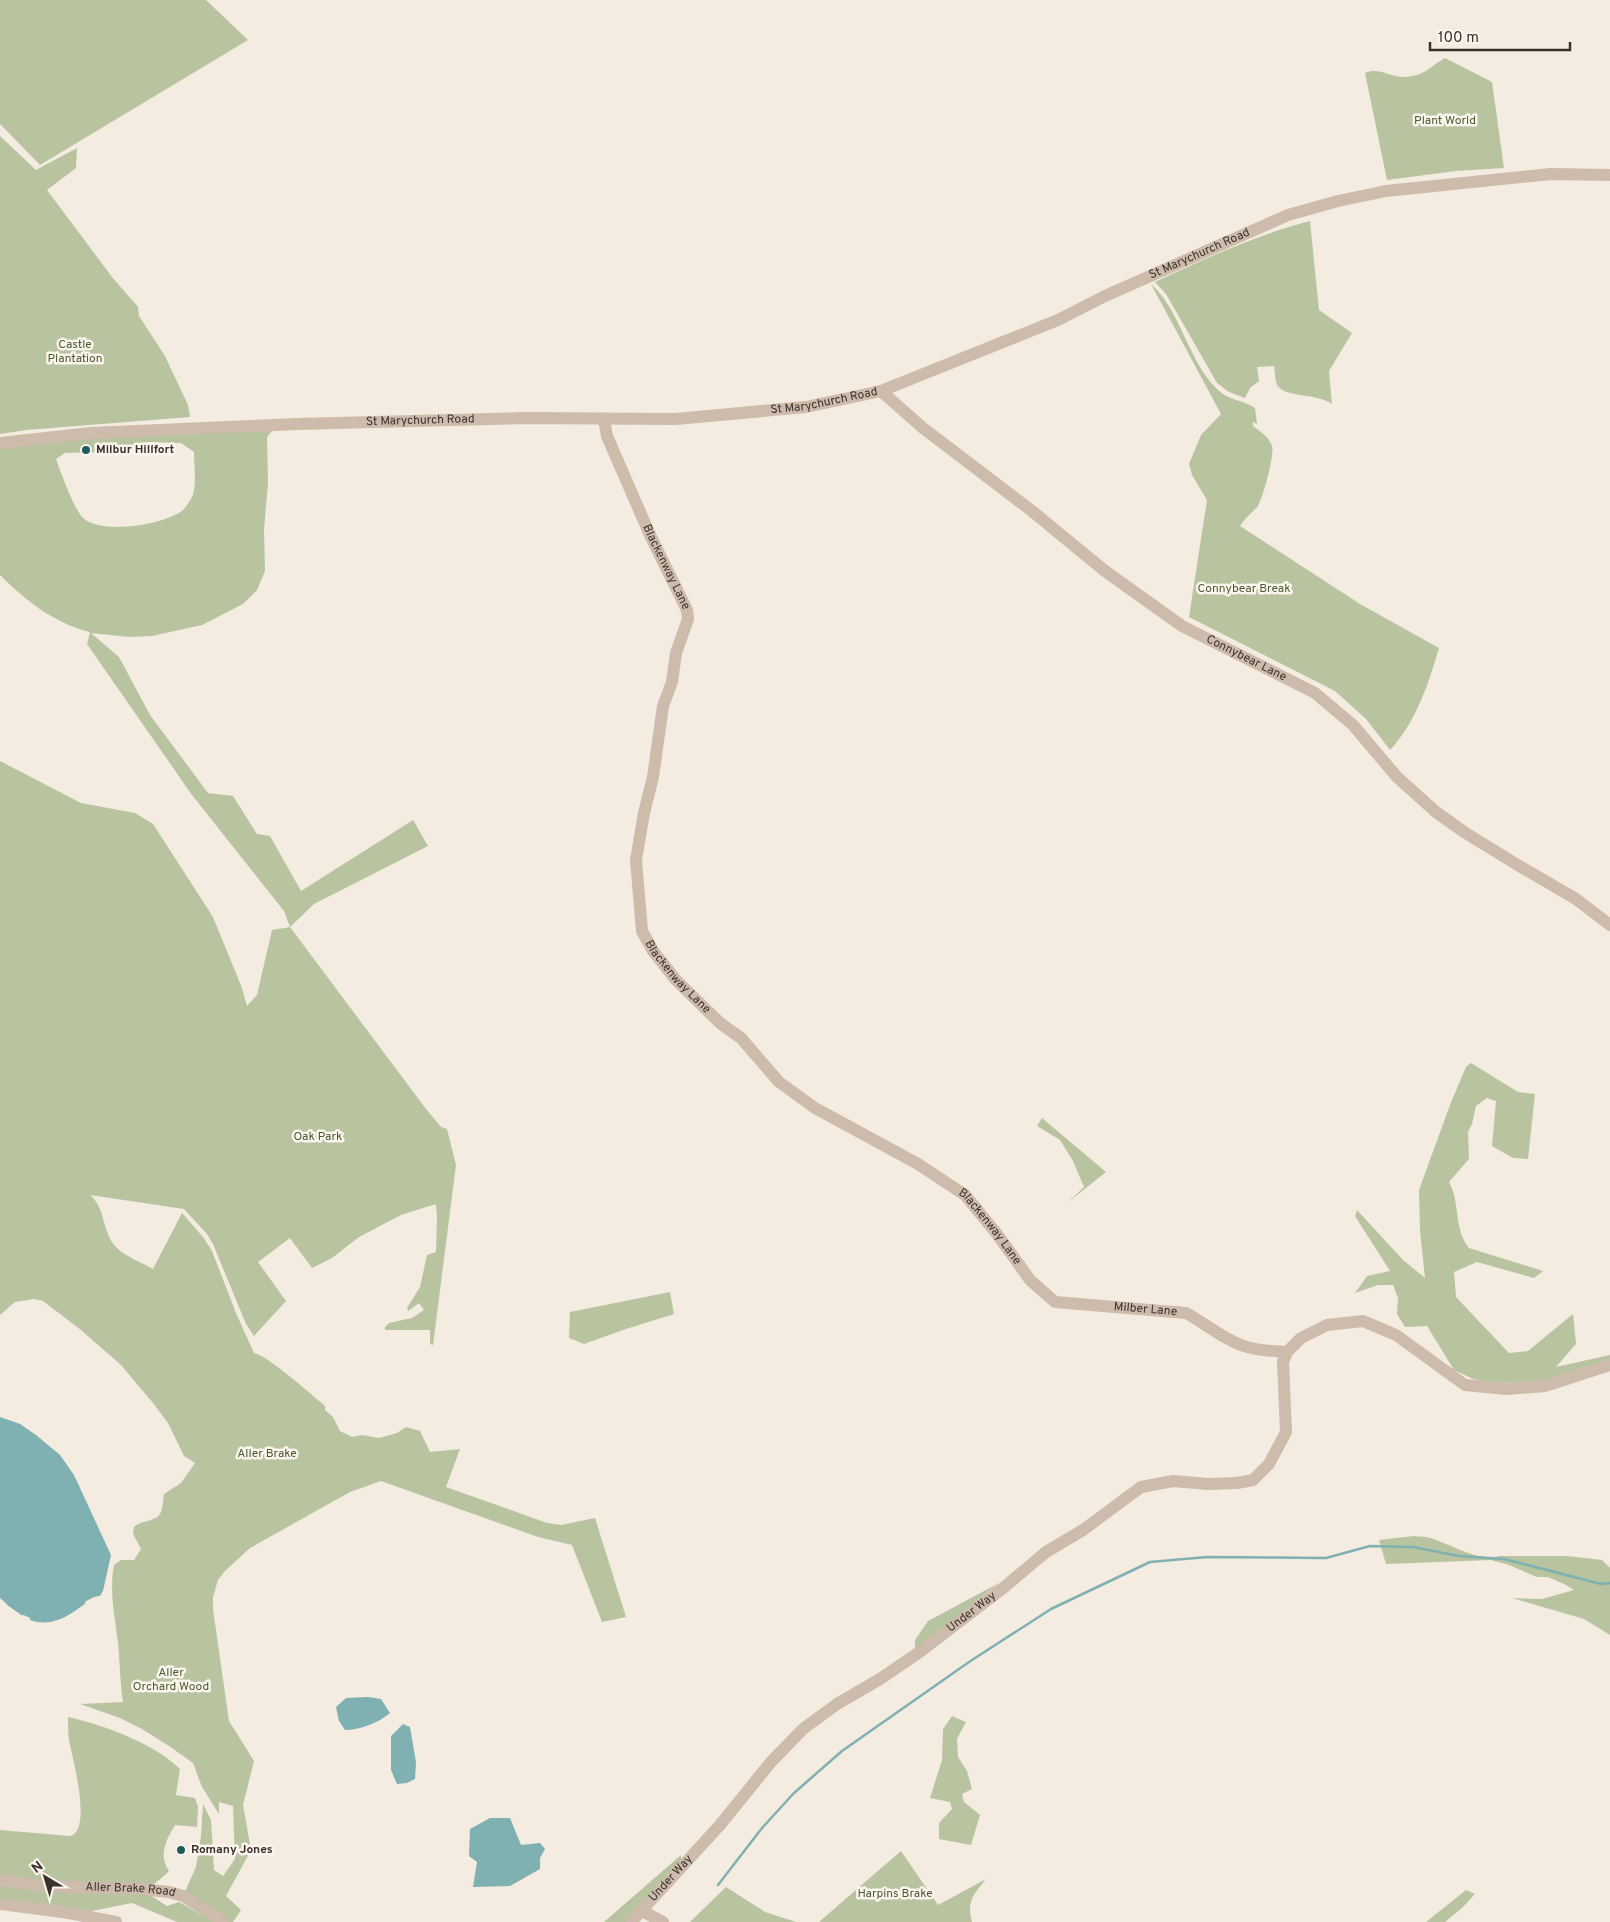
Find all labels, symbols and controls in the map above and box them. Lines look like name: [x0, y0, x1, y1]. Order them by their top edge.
scale bar: [1430, 20, 1570, 52]
text: 100 m: [1438, 29, 1479, 48]
park label: Plant World: [1414, 113, 1476, 129]
street label: St Marychurch Road: [1147, 225, 1253, 283]
park label: Castle Plantation: [47, 337, 103, 367]
street label: St Marychurch Road: [770, 384, 879, 418]
street label: St Marychurch Road: [366, 411, 475, 430]
place label: Milbur Hillfort: [96, 442, 175, 458]
marker: Milbur Hillfort: [80, 444, 92, 456]
street label: Blackenway Lane: [638, 522, 694, 612]
park label: Connybear Break: [1197, 581, 1291, 597]
street label: Connybear Lane: [1203, 631, 1289, 685]
street label: Blackenway Lane: [641, 937, 714, 1017]
park label: Oak Park: [294, 1129, 342, 1145]
street label: Blackenway Lane: [955, 1185, 1025, 1268]
street label: Milber Lane: [1113, 1299, 1178, 1320]
park label: Aller Brake: [237, 1446, 297, 1462]
street label: Under Way: [944, 1588, 1000, 1636]
park label: Aller Orchard Wood: [133, 1665, 209, 1695]
place label: Romany Jones: [191, 1842, 273, 1858]
marker: Romany Jones: [175, 1844, 187, 1856]
north arrow: [20, 1852, 70, 1902]
street label: Under Way: [645, 1852, 696, 1905]
text: N: [29, 1858, 47, 1878]
street label: Aller Brake Road: [85, 1879, 177, 1901]
park label: Harpins Brake: [857, 1886, 933, 1902]

